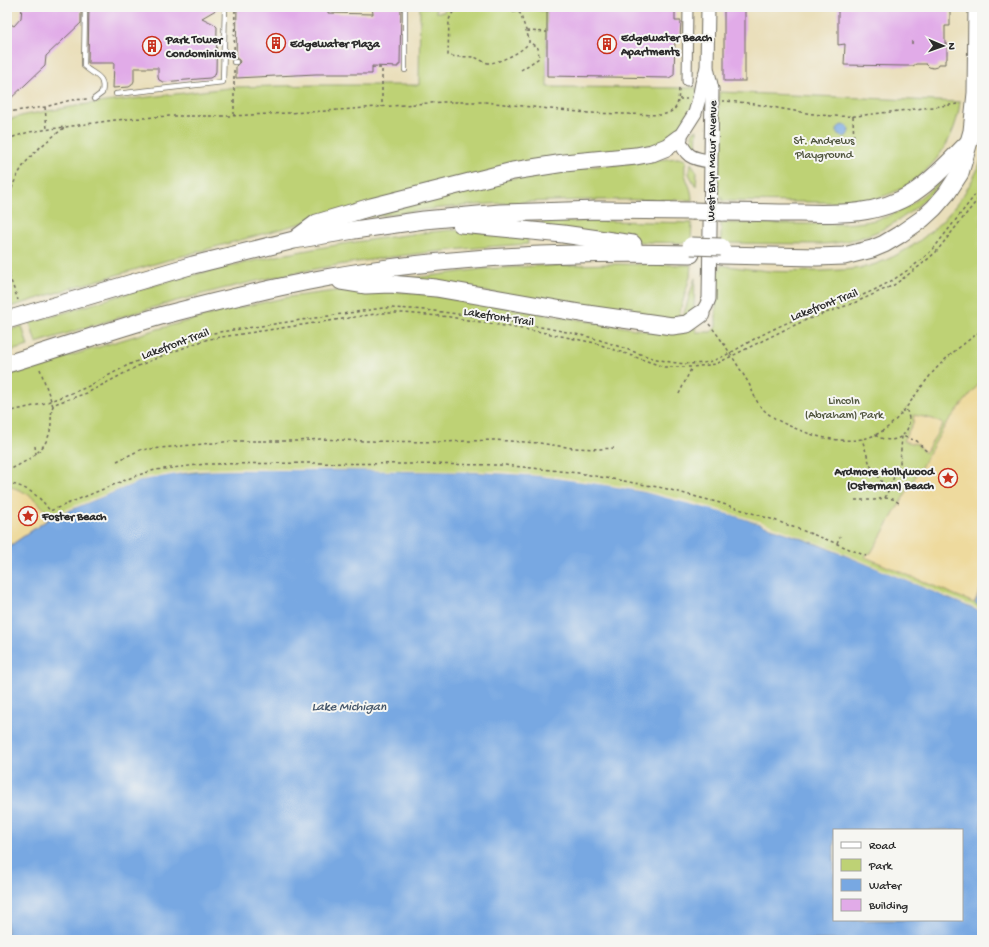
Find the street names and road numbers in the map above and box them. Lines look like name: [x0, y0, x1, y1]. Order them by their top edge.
street label: West Bryn Mawr Avenue: [705, 100, 721, 222]
street label: Lakefront Trail: [789, 286, 861, 325]
street label: Lakefront Trail: [463, 306, 535, 330]
street label: Lakefront Trail: [140, 326, 212, 364]

